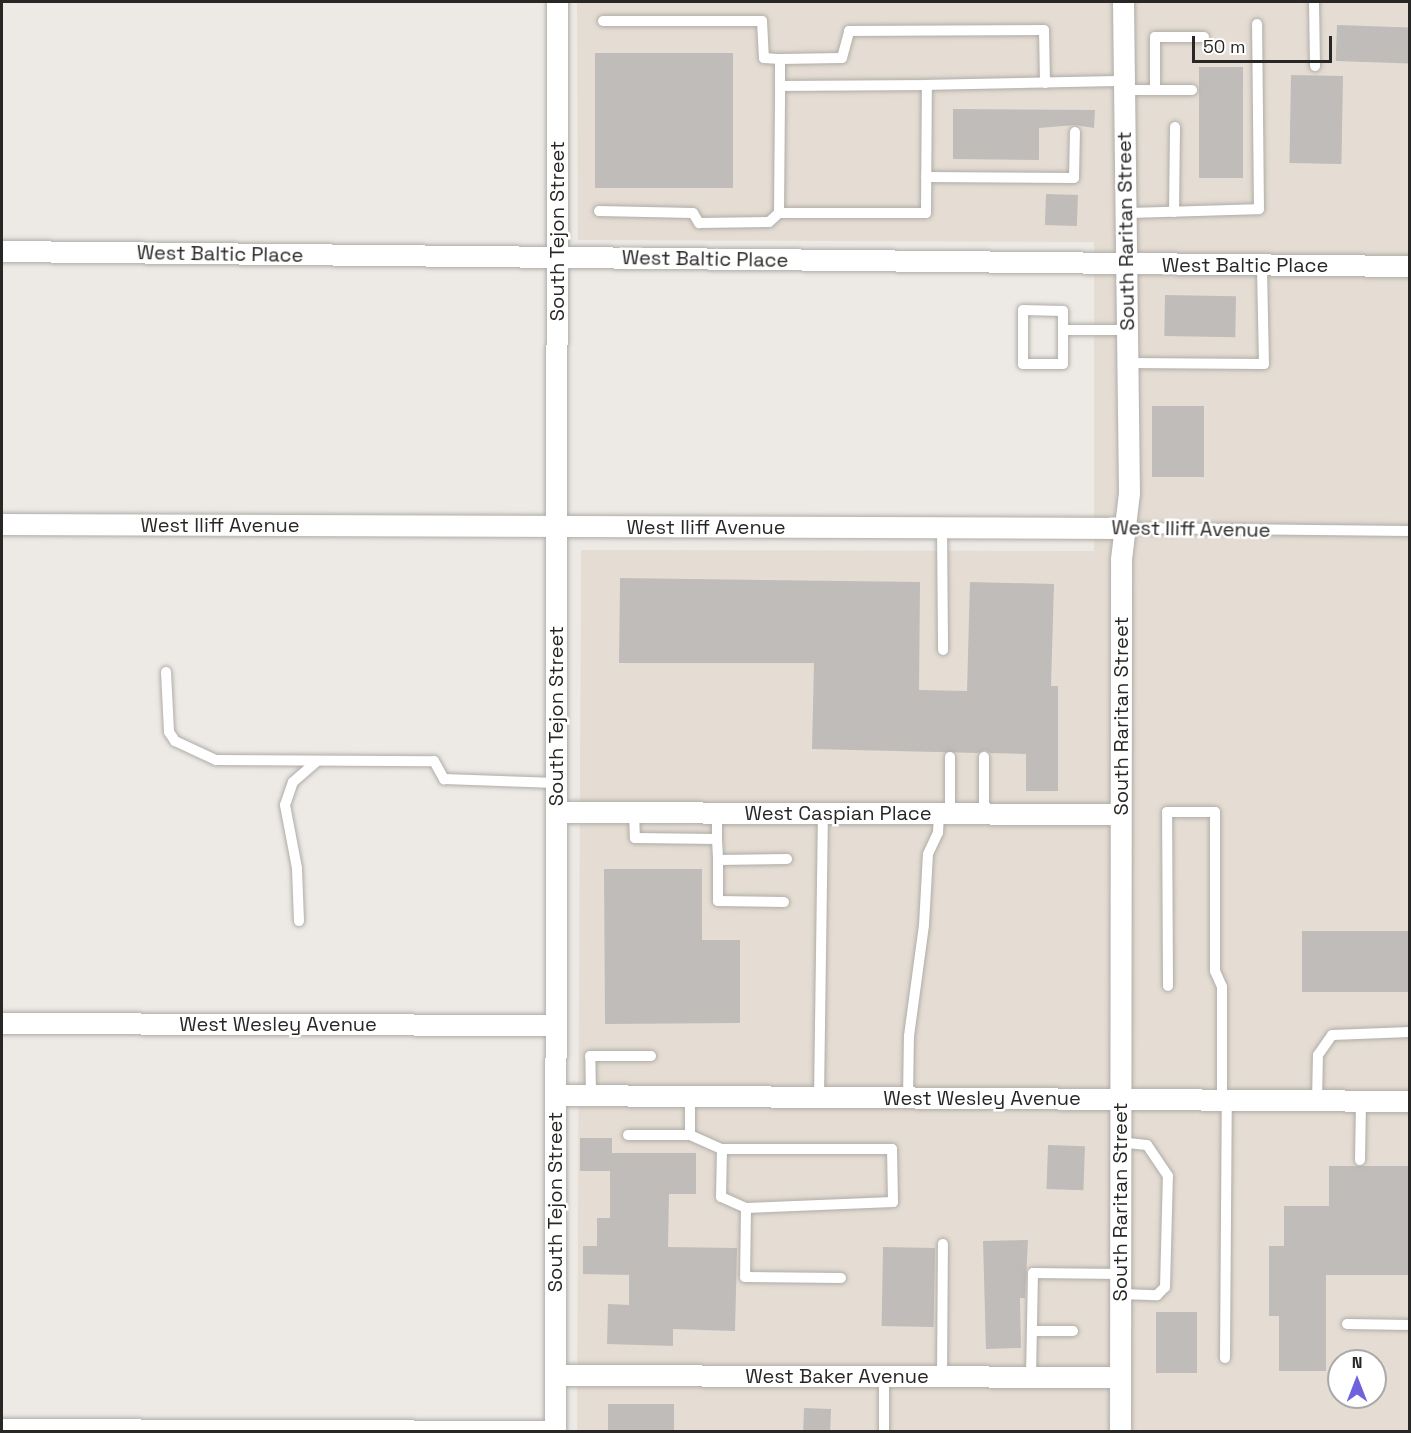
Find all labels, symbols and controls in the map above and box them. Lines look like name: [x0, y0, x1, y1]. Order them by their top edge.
scale bar: [1195, 24, 1334, 62]
text: 50 m: [1203, 35, 1245, 58]
street label: South Raritan Street: [1112, 131, 1140, 331]
street label: South Tejon Street: [545, 141, 569, 321]
street label: West Baltic Place: [137, 241, 303, 267]
street label: West Baltic Place: [622, 246, 788, 272]
street label: West Baltic Place: [1162, 253, 1328, 277]
street label: West Iliff Avenue: [140, 513, 300, 537]
street label: West Iliff Avenue: [626, 515, 786, 539]
street label: West Iliff Avenue: [1111, 516, 1271, 542]
street label: South Raritan Street: [1109, 616, 1133, 816]
street label: South Tejon Street: [544, 626, 568, 806]
street label: West Caspian Place: [744, 801, 932, 825]
street label: West Wesley Avenue: [179, 1012, 377, 1036]
street label: West Wesley Avenue: [883, 1086, 1081, 1110]
street label: South Raritan Street: [1108, 1102, 1132, 1302]
street label: South Tejon Street: [543, 1112, 567, 1292]
north arrow: [1327, 1349, 1387, 1409]
text: N: [1352, 1352, 1362, 1373]
street label: West Baker Avenue: [745, 1364, 929, 1388]

